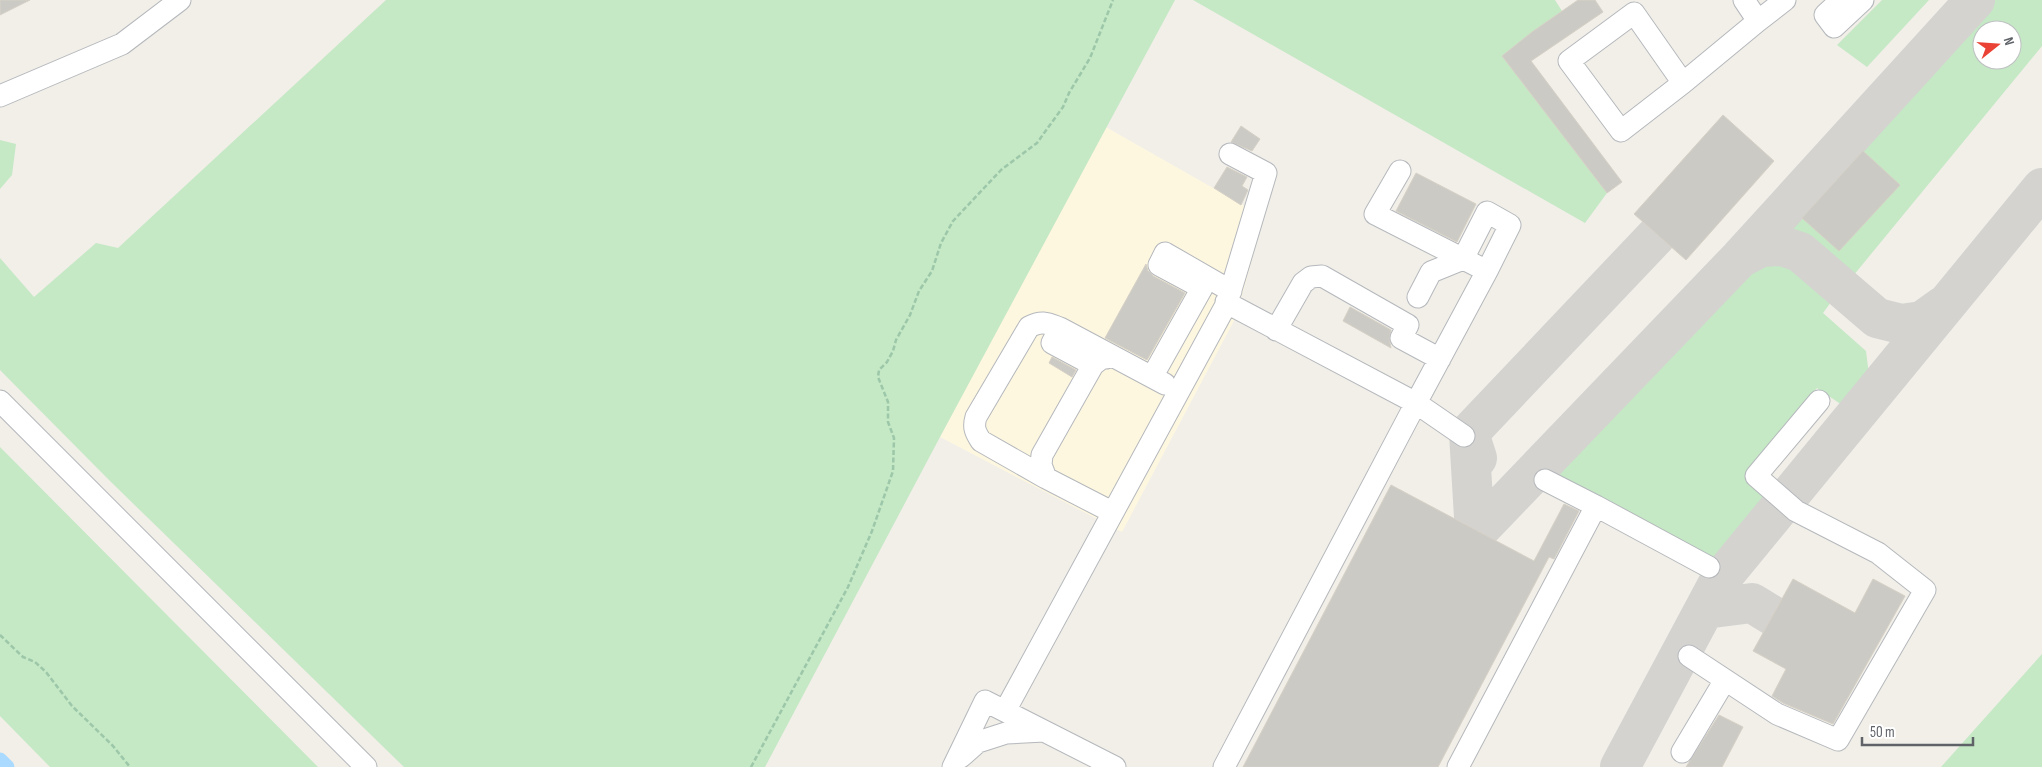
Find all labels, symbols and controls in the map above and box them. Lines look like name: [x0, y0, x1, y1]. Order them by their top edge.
north arrow: [1972, 20, 2022, 70]
text: N: [2000, 35, 2018, 47]
scale bar: [1862, 714, 1973, 746]
text: 50 m: [1870, 723, 1895, 742]

